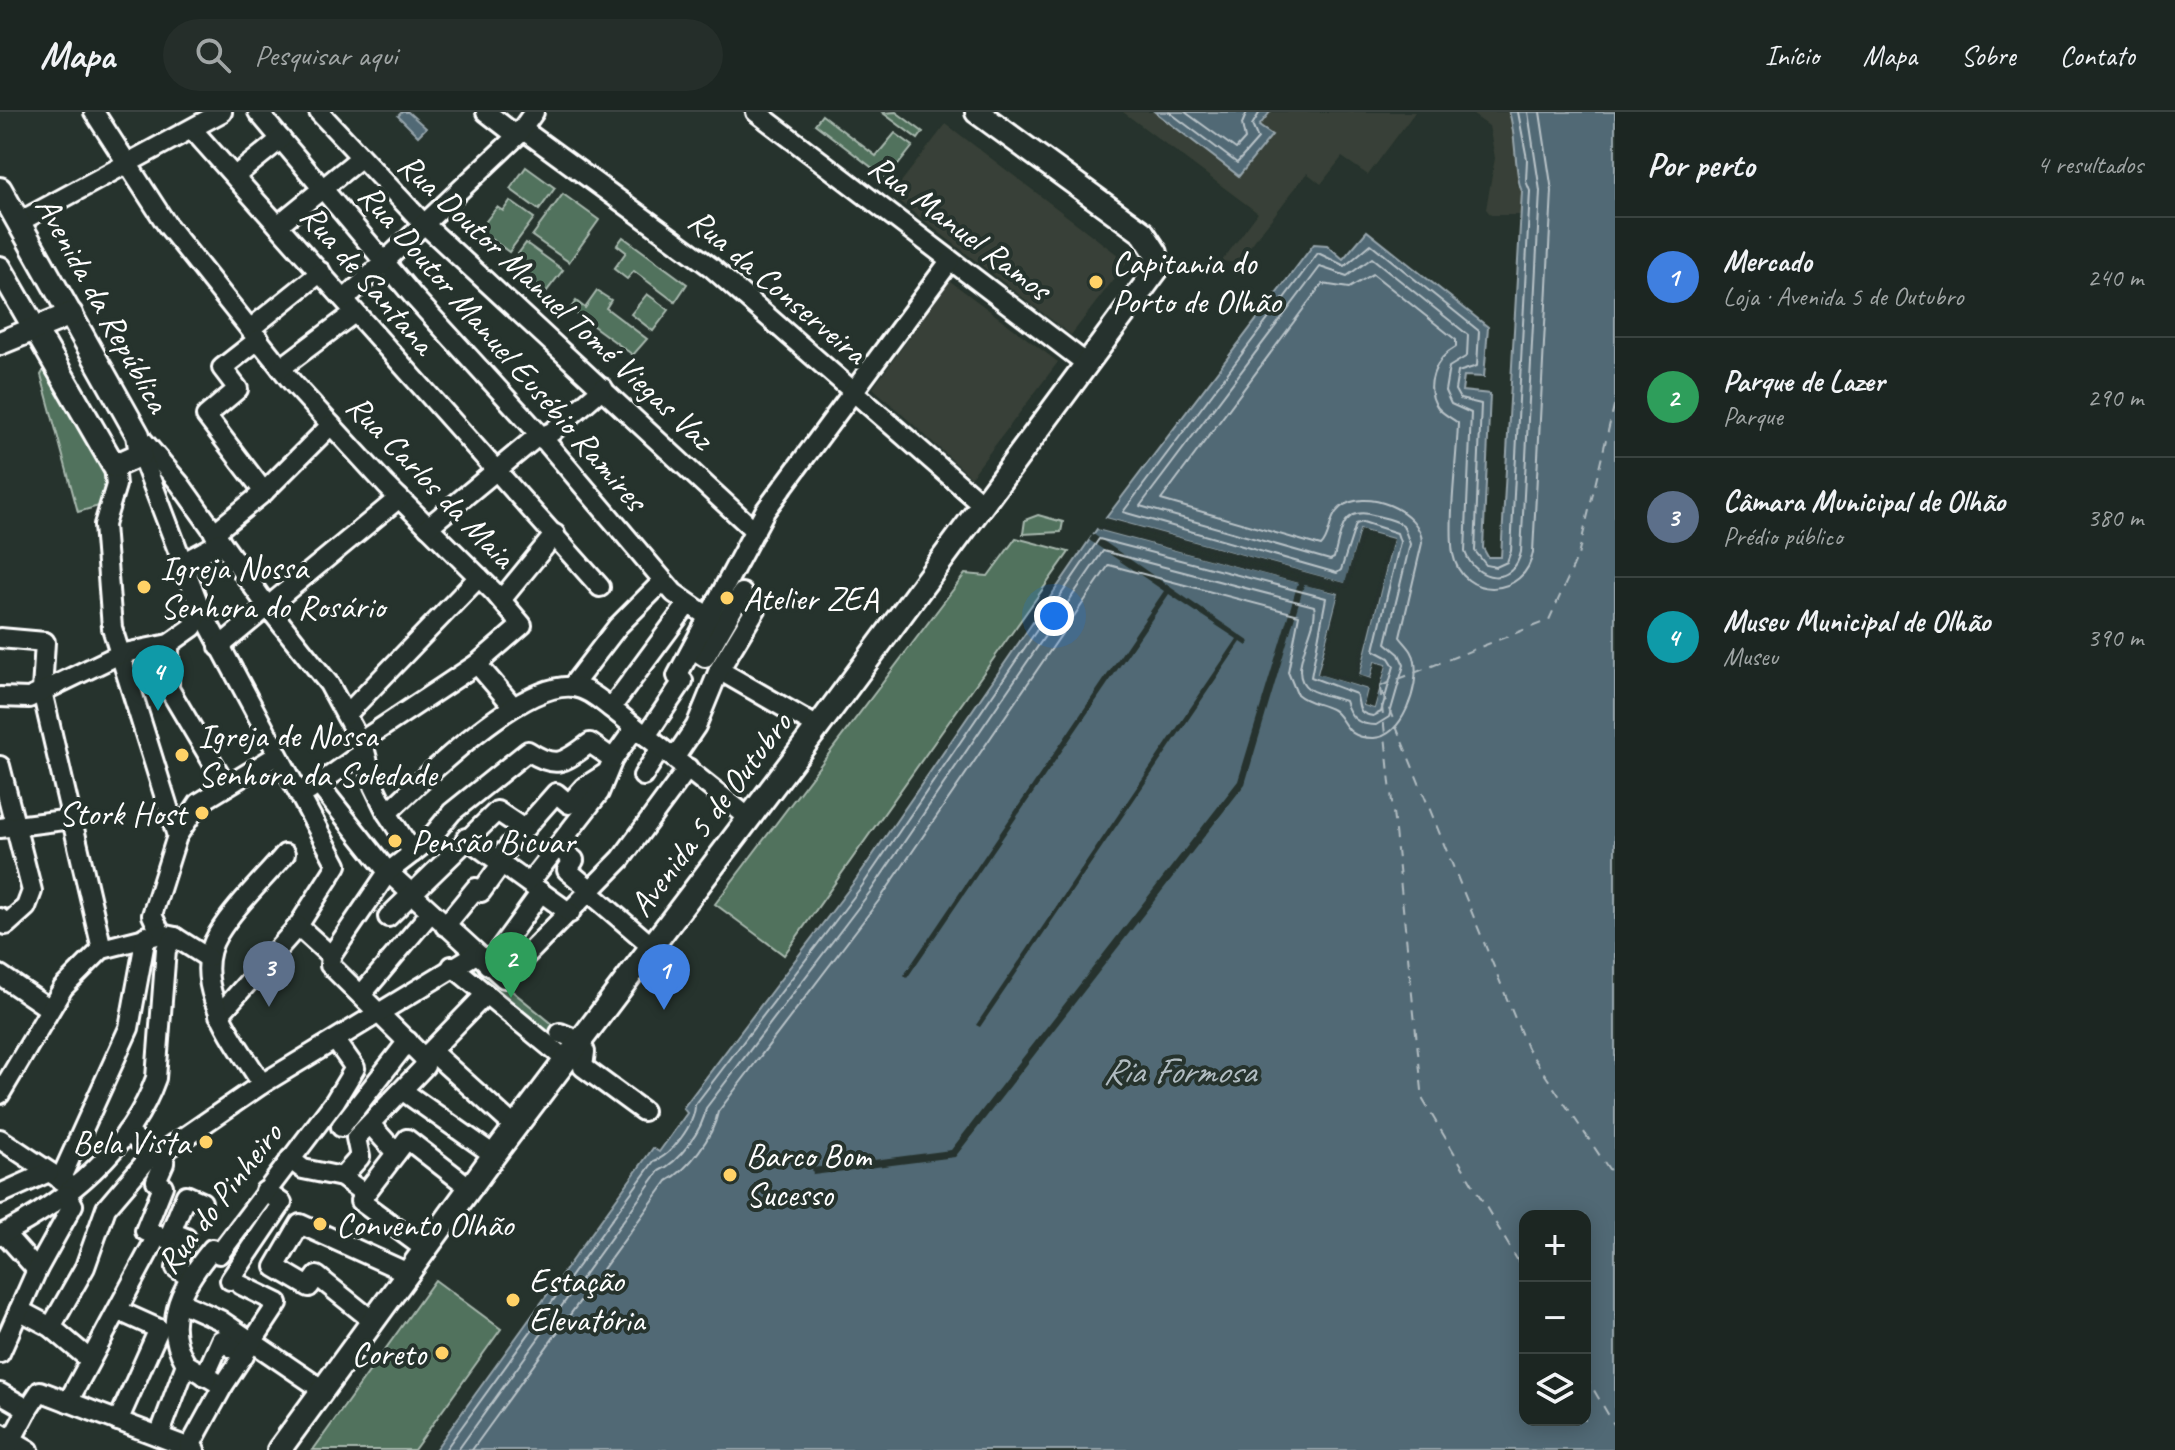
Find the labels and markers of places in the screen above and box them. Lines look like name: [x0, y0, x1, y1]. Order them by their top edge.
place label: Capitania do Porto de Olhão: [1112, 241, 1283, 323]
marker: Capitania do Porto de Olhão: [1087, 273, 1105, 291]
place label: Igreja Nossa Senhora do Rosário: [160, 546, 389, 628]
place label: Atelier ZEA: [743, 577, 879, 620]
marker: Igreja Nossa Senhora do Rosário: [135, 578, 153, 596]
marker: Atelier ZEA: [718, 589, 736, 607]
pin: 4: [132, 645, 184, 711]
place label: Igreja de Nossa Senhora da Soledade: [198, 714, 438, 796]
marker: Igreja de Nossa Senhora da Soledade: [173, 746, 191, 764]
place label: Stork Host: [59, 792, 190, 835]
marker: Stork Host: [193, 804, 211, 822]
place label: Pensão Bicuar: [411, 820, 578, 863]
marker: Pensão Bicuar: [386, 832, 404, 850]
pin: 2: [485, 932, 537, 998]
pin: 3: [243, 941, 295, 1007]
pin: 1: [638, 944, 690, 1010]
place label: Bela Vista: [73, 1121, 192, 1164]
marker: Bela Vista: [197, 1133, 215, 1151]
place label: Barco Bom Sucesso: [746, 1134, 872, 1216]
marker: Barco Bom Sucesso: [721, 1166, 739, 1184]
place label: Convento Olhão: [336, 1203, 515, 1246]
marker: Convento Olhão: [311, 1215, 329, 1233]
place label: Estação Elevatória: [529, 1259, 647, 1341]
marker: Estação Elevatória: [504, 1291, 522, 1309]
place label: Coreto: [351, 1332, 428, 1375]
marker: Coreto: [433, 1344, 451, 1362]

